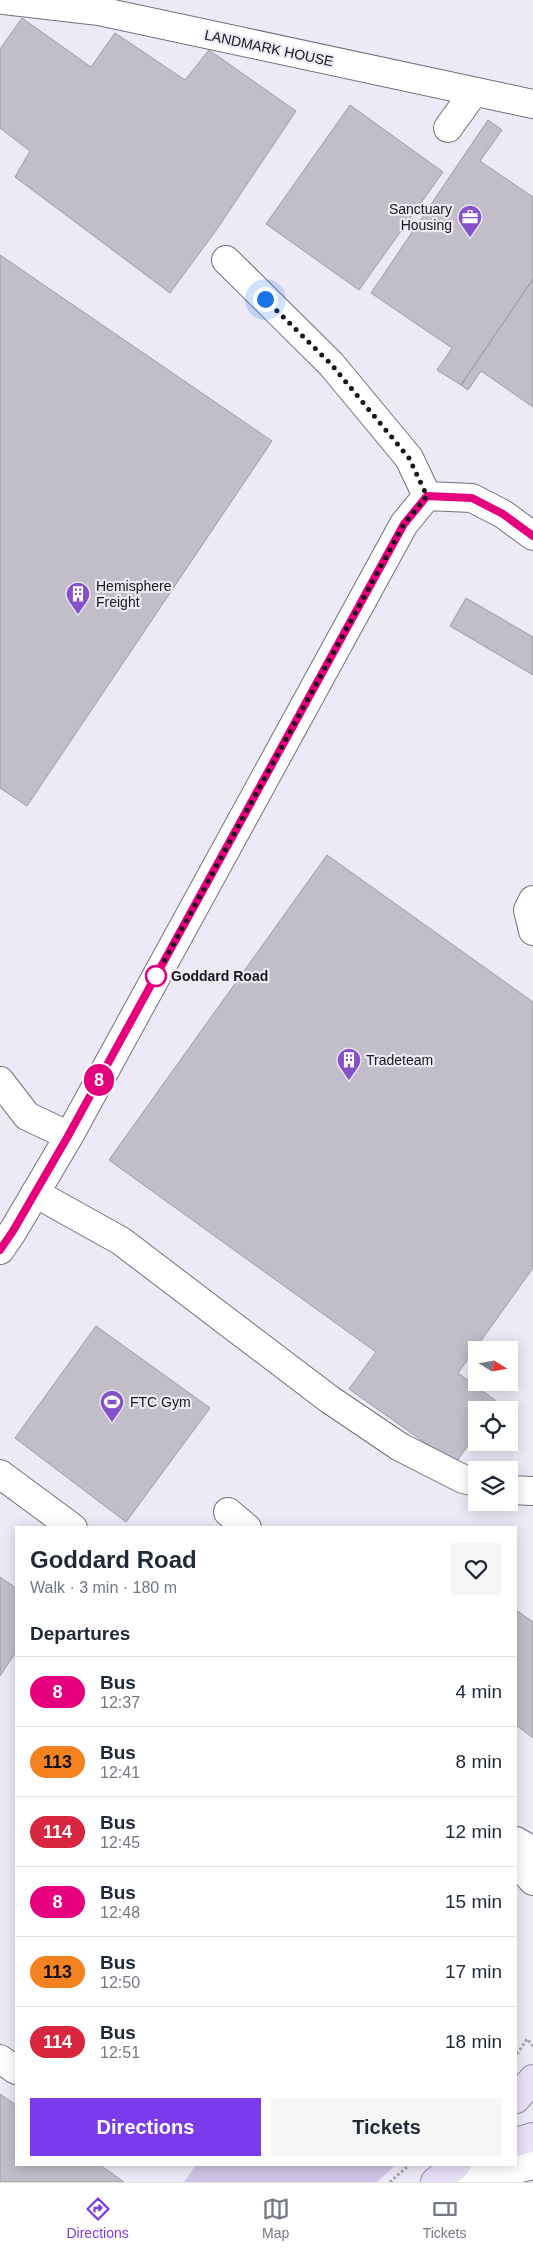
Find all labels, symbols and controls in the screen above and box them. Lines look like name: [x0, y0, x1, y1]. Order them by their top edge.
street label: LANDMARK HOUSE: [203, 27, 335, 69]
place label: Sanctuary Housing: [389, 201, 452, 233]
office icon: Sanctuary Housing: [457, 204, 483, 238]
your location: [253, 287, 278, 312]
place label: Hemisphere Freight: [96, 578, 172, 610]
building icon: Hemisphere Freight: [65, 581, 91, 615]
marker: Goddard Road: [145, 965, 167, 987]
place label: Goddard Road: [171, 968, 268, 984]
building icon: Tradeteam: [336, 1047, 362, 1081]
place label: Tradeteam: [366, 1052, 433, 1068]
line badge: 8: [83, 1064, 115, 1096]
text: 8: [94, 1070, 104, 1090]
north arrow: [468, 1341, 518, 1391]
map controls: [468, 1341, 518, 1511]
sports icon: FTC Gym: [99, 1389, 125, 1423]
place label: FTC Gym: [130, 1394, 191, 1410]
button: locate: [468, 1401, 518, 1451]
button: layers: [468, 1461, 518, 1511]
button: heart: [450, 1543, 502, 1595]
text: Goddard Road: [30, 1546, 197, 1573]
text: Walk · 3 min · 180 m: [30, 1579, 177, 1596]
text: Departures: [30, 1623, 130, 1644]
text: Bus: [100, 1672, 136, 1693]
text: 4 min: [456, 1681, 502, 1702]
text: 8: [52, 1682, 63, 1702]
text: 12:37: [100, 1694, 140, 1711]
text: Bus: [100, 1742, 136, 1763]
text: 8 min: [456, 1751, 502, 1772]
text: 113: [43, 1752, 72, 1772]
text: 12:41: [100, 1764, 140, 1781]
text: Bus: [100, 1812, 136, 1833]
text: 12 min: [445, 1821, 502, 1842]
text: 114: [43, 1822, 72, 1842]
text: 12:45: [100, 1834, 140, 1851]
text: Bus: [100, 1882, 136, 1903]
text: 15 min: [445, 1891, 502, 1912]
text: 8: [52, 1892, 63, 1912]
text: 12:48: [100, 1904, 140, 1921]
text: Bus: [100, 1952, 136, 1973]
text: 17 min: [445, 1961, 502, 1982]
text: 113: [43, 1962, 72, 1982]
text: 12:50: [100, 1974, 140, 1991]
text: Bus: [100, 2022, 136, 2043]
text: 18 min: [445, 2031, 502, 2052]
text: 114: [43, 2032, 72, 2052]
text: 12:51: [100, 2044, 140, 2061]
button: Directions: [30, 2098, 261, 2156]
button: Tickets: [271, 2098, 502, 2156]
tab: Directions: [66, 2195, 129, 2241]
tab: Map: [262, 2195, 290, 2241]
tab: Tickets: [423, 2195, 467, 2241]

